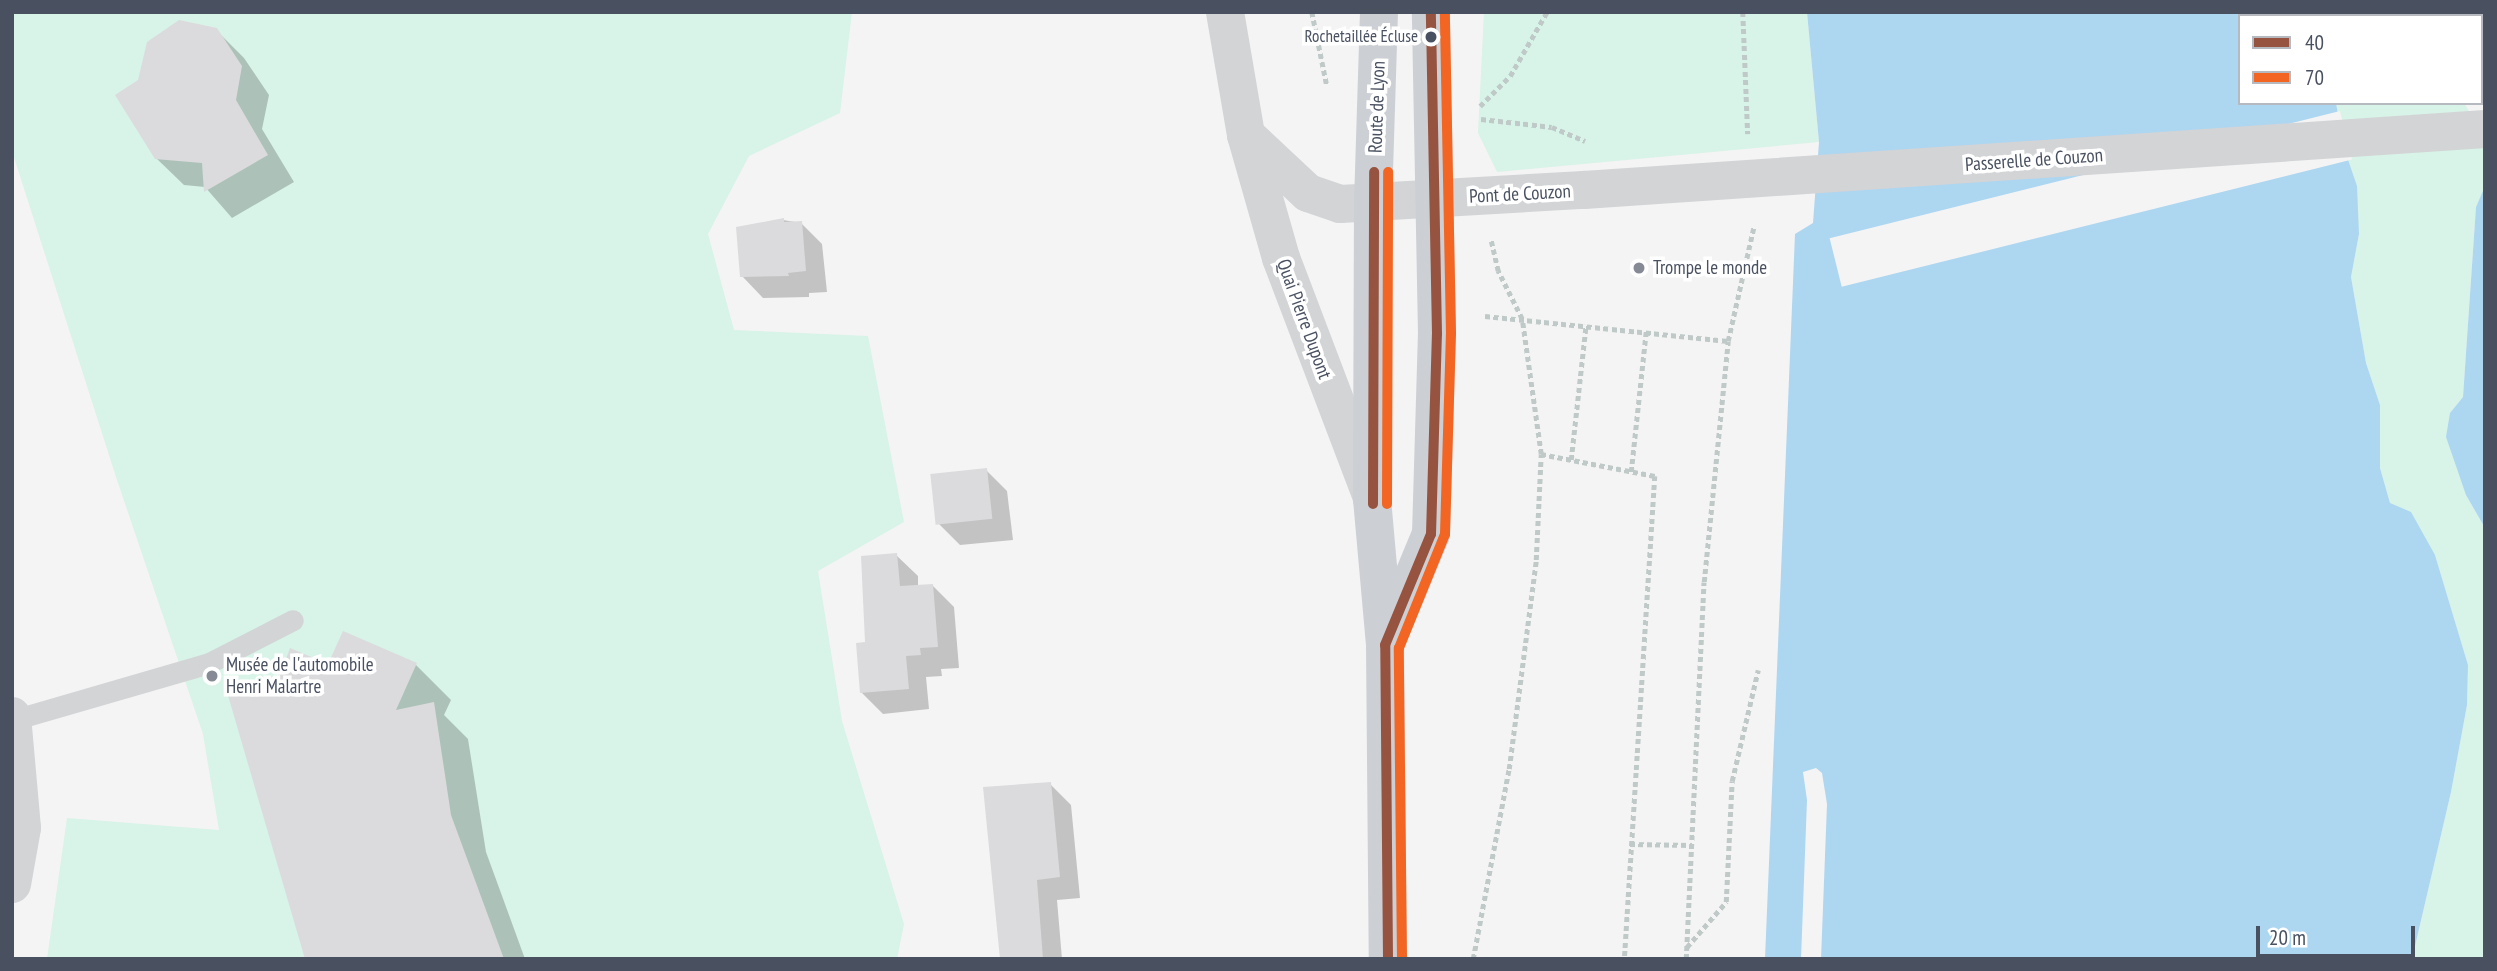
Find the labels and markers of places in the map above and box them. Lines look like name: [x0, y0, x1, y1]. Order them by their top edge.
place label: Rochetaillée Écluse: [1305, 27, 1418, 47]
marker: Rochetaillée Écluse: [1424, 30, 1438, 44]
place label: Trompe le monde: [1653, 257, 1767, 279]
marker: Trompe le monde: [1631, 260, 1647, 276]
place label: Musée de l'automobile Henri Malartre: [226, 654, 374, 698]
marker: Musée de l'automobile Henri Malartre: [204, 668, 220, 684]

